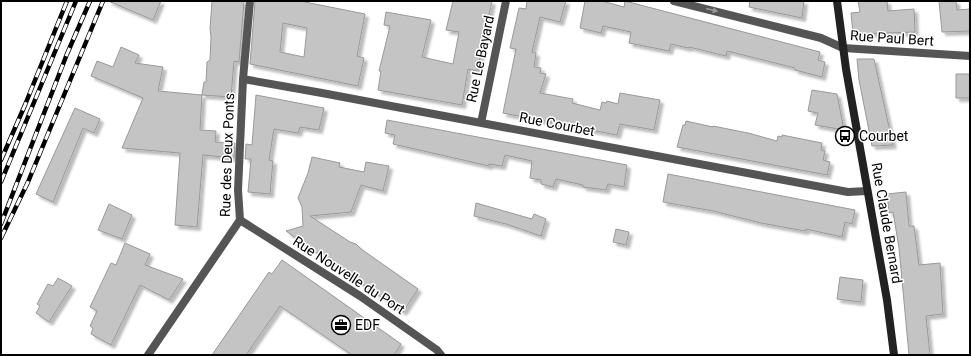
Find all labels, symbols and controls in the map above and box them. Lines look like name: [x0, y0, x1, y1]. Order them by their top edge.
one-way arrow: [706, 8, 719, 14]
street label: Rue Le Bayard: [463, 14, 497, 104]
street label: Rue Paul Bert: [850, 27, 935, 49]
street label: Rue des Deux Ponts: [217, 93, 237, 217]
street label: Rue Courbet: [518, 109, 597, 139]
bus stop icon: Courbet: [834, 125, 856, 147]
place label: Courbet: [859, 128, 909, 144]
street label: Rue Claude Bernard: [868, 161, 906, 285]
street label: Rue Nouvelle du Port: [290, 233, 408, 317]
office icon: EDF: [330, 314, 352, 336]
place label: EDF: [355, 317, 380, 333]

